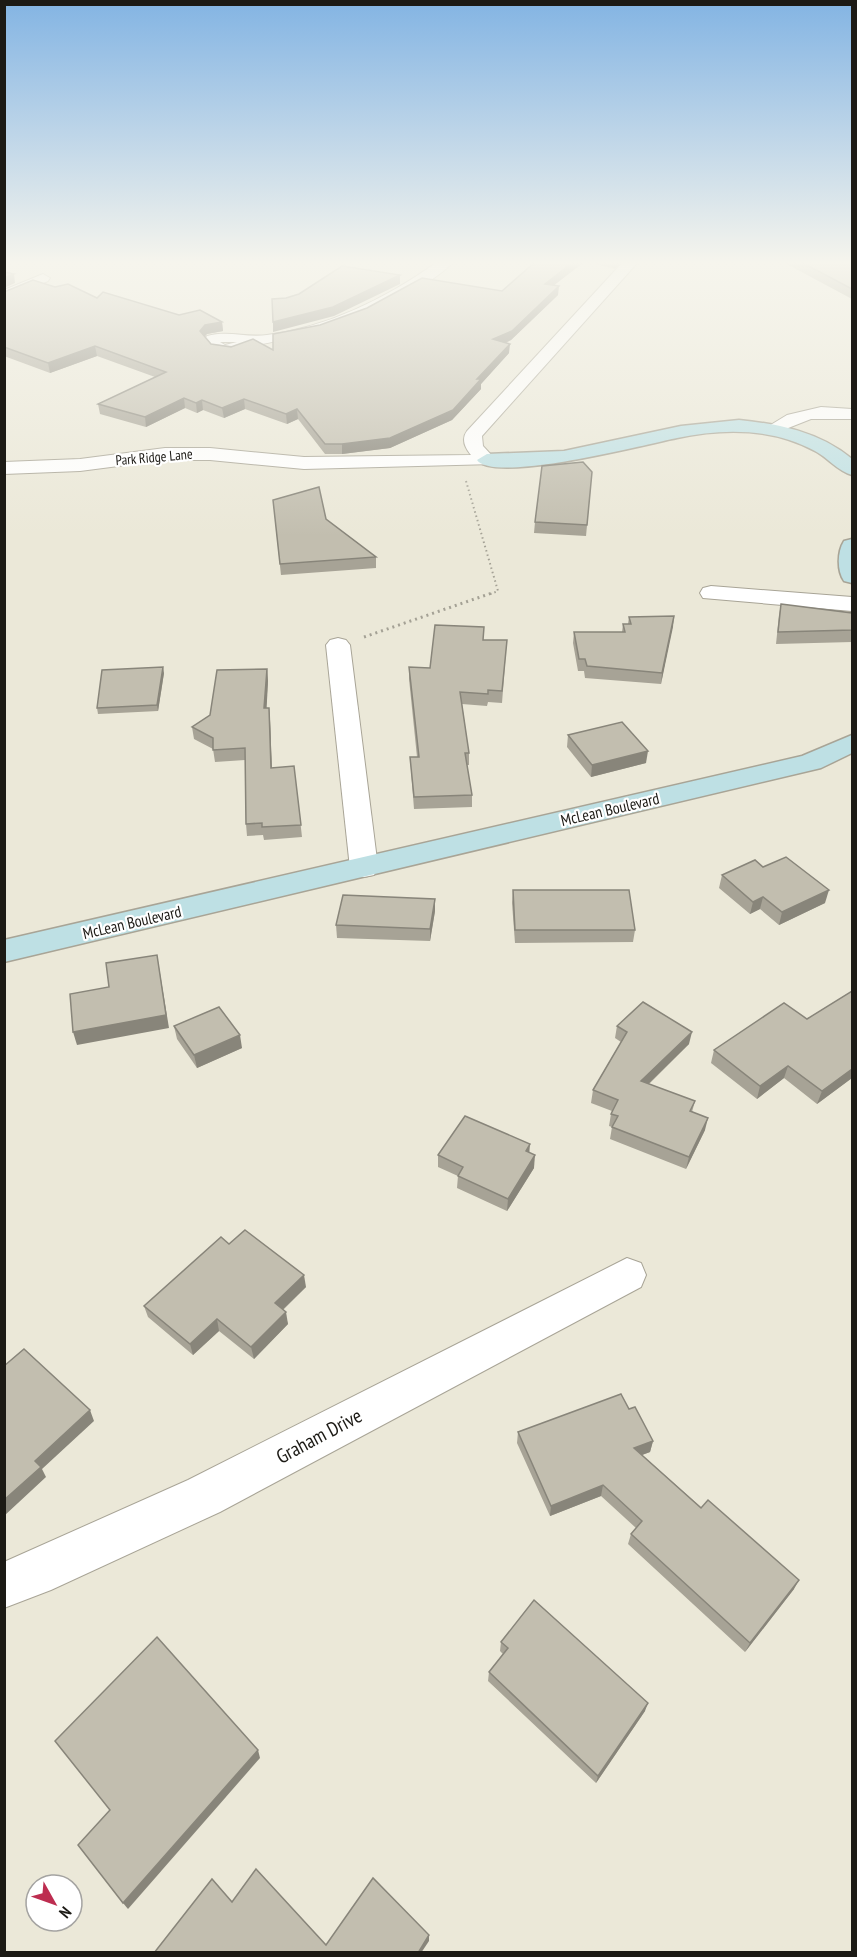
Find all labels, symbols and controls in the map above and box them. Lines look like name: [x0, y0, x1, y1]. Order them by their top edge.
street label: Park Ridge Lane: [115, 445, 193, 469]
street label: McLean Boulevard: [559, 788, 661, 830]
street label: McLean Boulevard: [81, 901, 183, 943]
street label: Graham Drive: [272, 1403, 366, 1469]
north arrow: [24, 1873, 84, 1933]
text: N: [55, 1903, 76, 1922]

